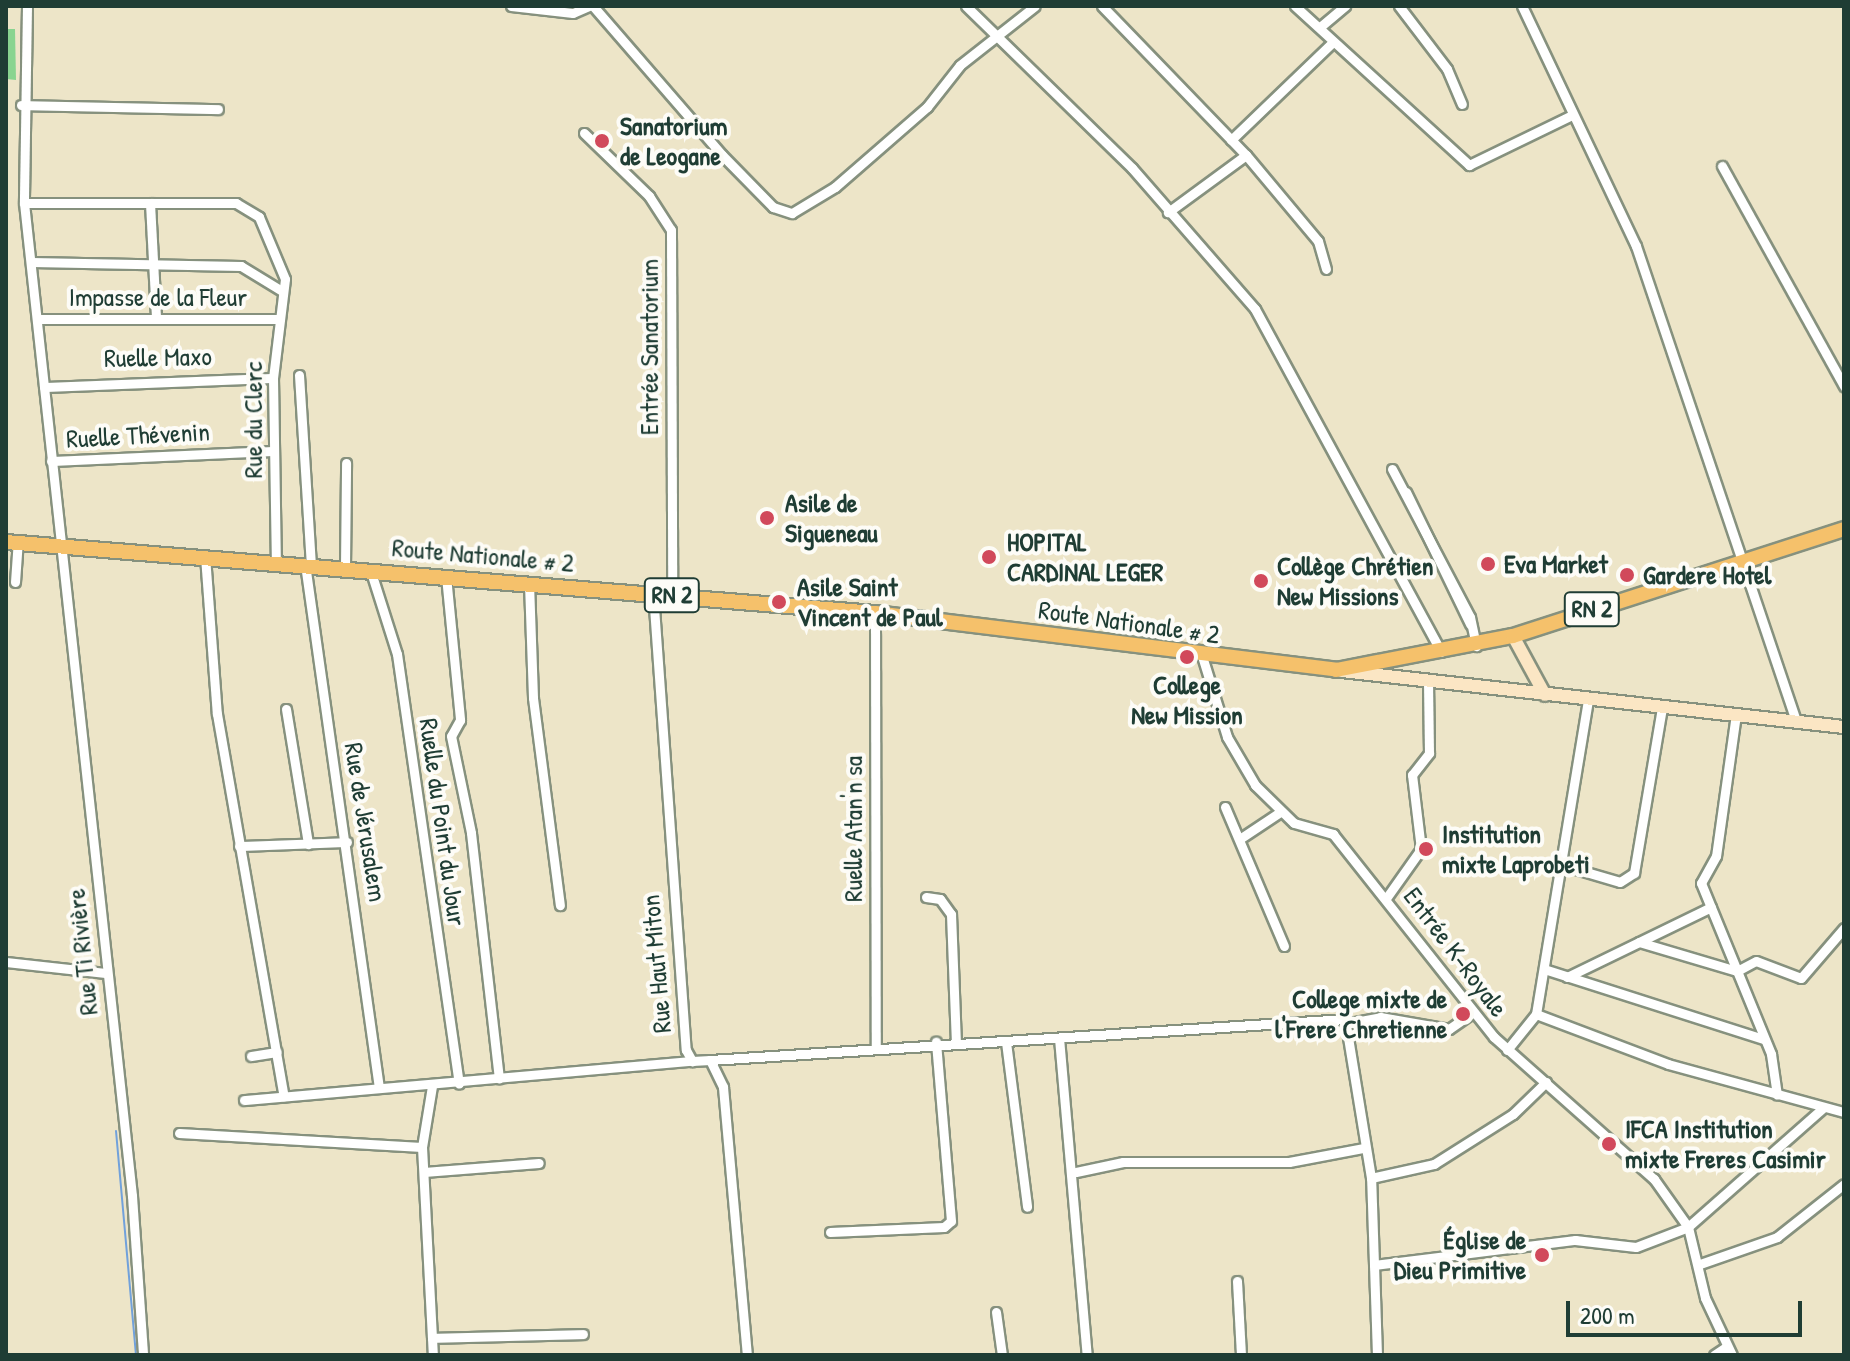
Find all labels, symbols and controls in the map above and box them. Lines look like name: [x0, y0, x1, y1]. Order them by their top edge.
place label: Sanatorium de Leogane: [620, 110, 727, 172]
marker: Sanatorium de Leogane: [591, 130, 613, 152]
street label: Entrée Sanatorium: [633, 259, 665, 435]
street label: Impasse de la Fleur: [69, 281, 247, 313]
street label: Ruelle Maxo: [104, 340, 212, 374]
street label: Rue du Clerc: [237, 362, 269, 478]
street label: Ruelle Thévenin: [65, 416, 211, 454]
place label: Asile de Sigueneau: [785, 487, 878, 548]
marker: Asile de Sigueneau: [756, 507, 778, 529]
place label: HOPITAL CARDINAL LEGER: [1007, 526, 1163, 588]
street label: Route Nationale # 2: [391, 532, 575, 578]
marker: HOPITAL CARDINAL LEGER: [978, 546, 1000, 568]
place label: Eva Market: [1504, 548, 1608, 580]
place label: Collège Chrétien New Missions: [1277, 550, 1434, 612]
marker: Eva Market: [1479, 555, 1497, 573]
place label: Gardere Hotel: [1643, 559, 1771, 591]
marker: Gardere Hotel: [1618, 566, 1636, 584]
place label: Asile Saint Vincent de Paul: [797, 571, 943, 632]
marker: Collège Chrétien New Missions: [1252, 572, 1270, 590]
road number: RN 2: [642, 575, 702, 615]
road number: RN 2: [1562, 589, 1622, 629]
marker: Asile Saint Vincent de Paul: [768, 591, 790, 613]
street label: Route Nationale # 2: [1036, 594, 1222, 650]
marker: College New Mission: [1178, 648, 1196, 666]
place label: College New Mission: [1131, 669, 1243, 730]
street label: Ruelle du Point du Jour: [413, 716, 473, 928]
street label: Rue de Jérusalem: [338, 740, 394, 904]
street label: Ruelle Atan'n sa: [837, 756, 869, 902]
place label: Institution mixte Laprobeti: [1442, 818, 1590, 880]
marker: Institution mixte Laprobeti: [1417, 840, 1435, 858]
street label: Entrée K-Royale: [1397, 881, 1515, 1023]
street label: Rue Ti Rivière: [60, 887, 104, 1017]
street label: Rue Haut Miton: [634, 894, 678, 1034]
place label: College mixte de l'Frere Chretienne: [1275, 983, 1447, 1044]
marker: College mixte de l'Frere Chretienne: [1454, 1005, 1472, 1023]
place label: IFCA Institution mixte Freres Casimir: [1625, 1113, 1826, 1174]
marker: IFCA Institution mixte Freres Casimir: [1600, 1135, 1618, 1153]
place label: Église de Dieu Primitive: [1394, 1224, 1526, 1286]
marker: Église de Dieu Primitive: [1533, 1246, 1551, 1264]
scale bar: [1570, 1285, 1806, 1335]
text: 200 m: [1580, 1299, 1635, 1331]

